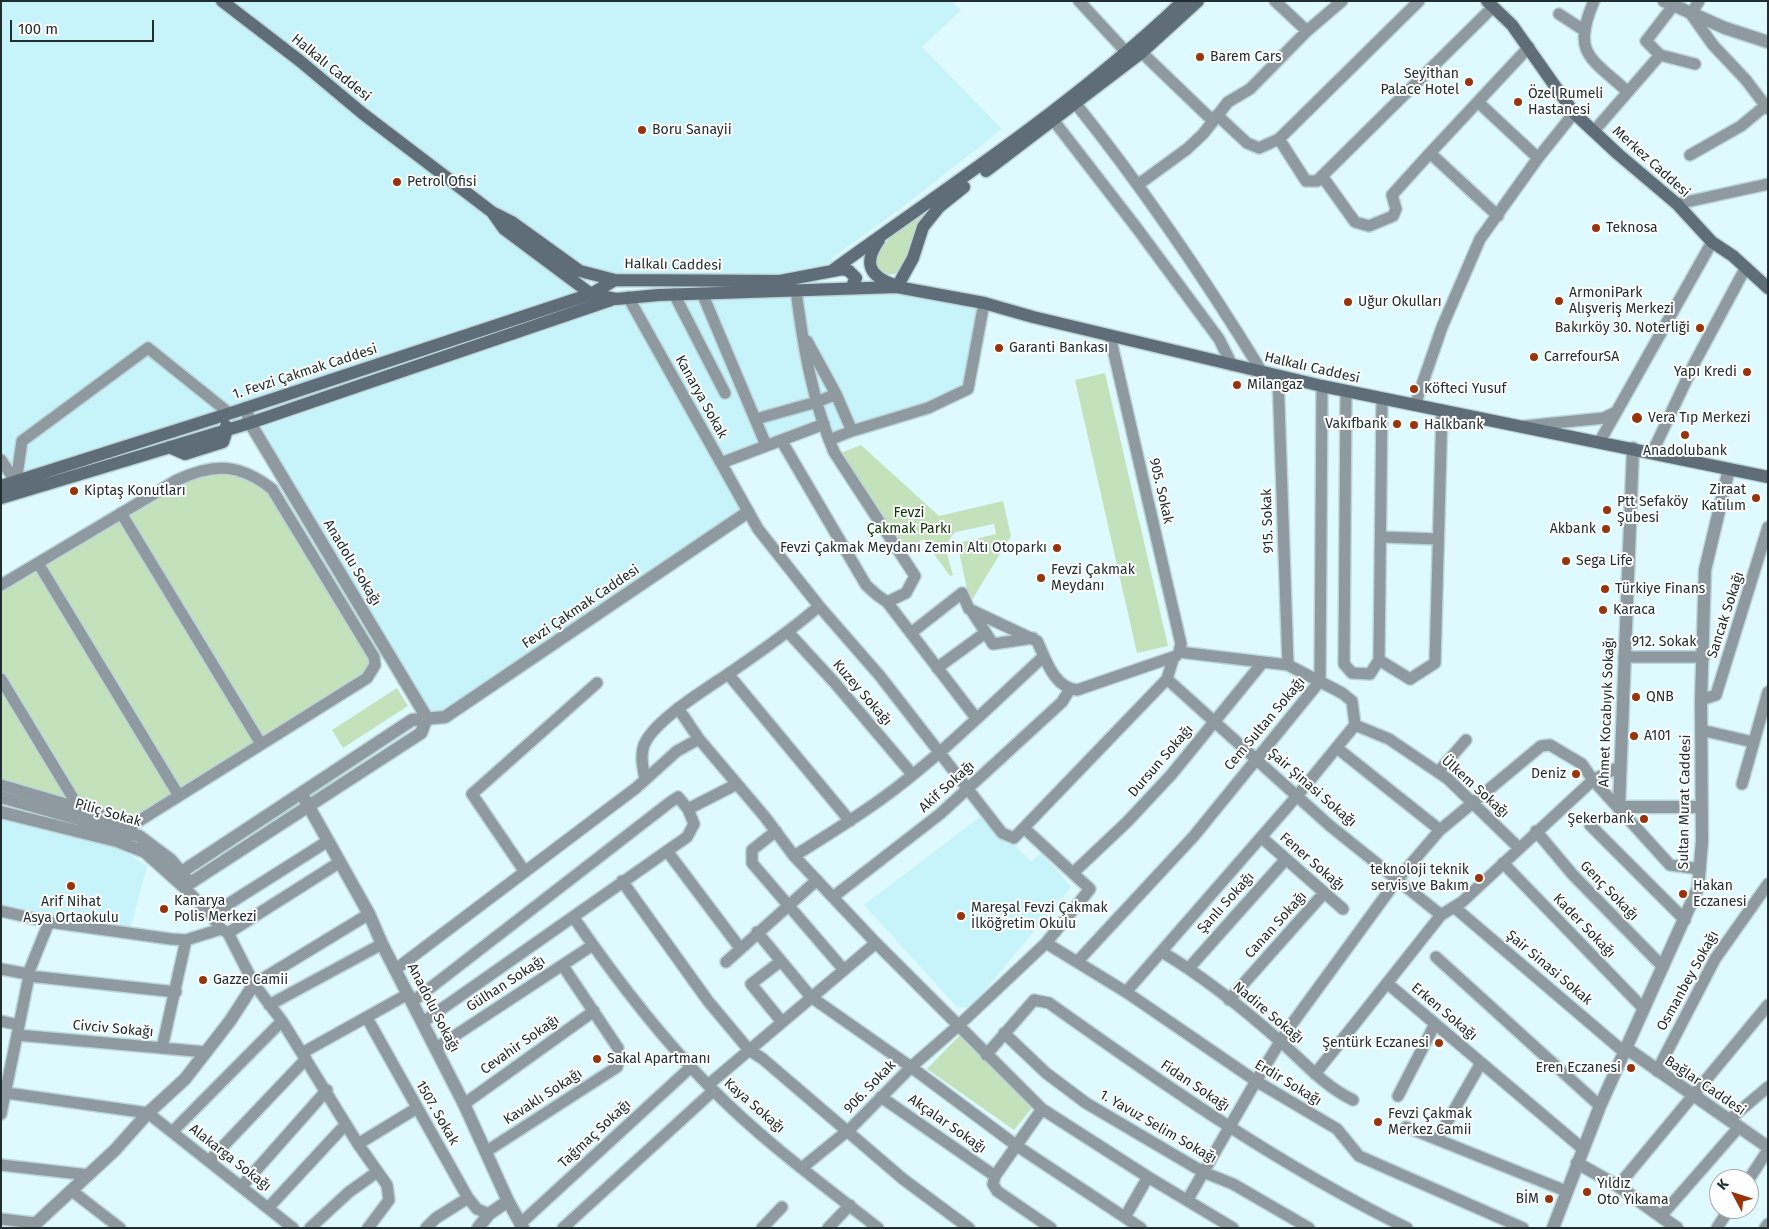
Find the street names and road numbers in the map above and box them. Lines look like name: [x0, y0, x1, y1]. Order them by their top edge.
street label: Halkalı Caddesi: [288, 31, 374, 105]
street label: Merkez Caddesi: [1609, 123, 1693, 201]
street label: Halkalı Caddesi: [624, 256, 722, 274]
street label: 1. Fevzi Çakmak Caddesi: [231, 341, 379, 403]
street label: Halkalı Caddesi: [1263, 349, 1361, 387]
street label: Kanarya Sokak: [671, 352, 731, 442]
street label: 905. Sokak: [1145, 457, 1177, 525]
street label: 915. Sokak: [1258, 488, 1278, 554]
street label: Anadolu Sokağı: [320, 517, 384, 609]
street label: Fevzi Çakmak Caddesi: [519, 562, 643, 652]
street label: Sancak Sokağı: [1704, 570, 1748, 660]
street label: 912. Sokak: [1632, 634, 1696, 650]
street label: Ahmet Kocabıyık Sokağı: [1596, 637, 1618, 787]
street label: Kuzey Sokağı: [829, 657, 895, 729]
street label: Cem Sultan Sokağı: [1221, 674, 1309, 774]
street label: Dursun Sokağı: [1125, 721, 1197, 801]
street label: Sultan Murat Caddesi: [1675, 734, 1695, 870]
street label: Şair Şinasi Sokağı: [1265, 745, 1359, 831]
street label: Ülkem Sokağı: [1438, 752, 1512, 822]
street label: Akif Sokağı: [916, 758, 978, 816]
street label: Piliç Sokak: [73, 796, 143, 830]
street label: Fener Sokağı: [1276, 829, 1348, 895]
street label: Genç Sokağı: [1576, 858, 1642, 924]
street label: Şanlı Sokağı: [1194, 869, 1258, 937]
street label: Canan Sokağı: [1241, 888, 1311, 962]
street label: Kader Sokağı: [1549, 891, 1619, 961]
street label: Şair Sinasi Sokak: [1502, 927, 1596, 1009]
street label: Osmanbey Sokağı: [1654, 928, 1722, 1034]
street label: Gülhan Sokağı: [464, 952, 548, 1016]
street label: Anadolu Sokağı: [403, 961, 463, 1055]
street label: Nadire Sokağı: [1229, 979, 1307, 1047]
street label: Erken Sokağı: [1408, 980, 1480, 1044]
street label: Cevahir Sokağı: [477, 1012, 563, 1078]
street label: Civciv Sokağı: [72, 1017, 154, 1041]
street label: Bağlar Caddesi: [1661, 1053, 1749, 1119]
street label: Erdir Sokağı: [1251, 1056, 1325, 1110]
street label: 906. Sokak: [841, 1057, 899, 1117]
street label: Fidan Sokağı: [1157, 1057, 1233, 1115]
street label: Kavaklı Sokağı: [501, 1065, 585, 1129]
street label: Kaya Sokağı: [720, 1075, 788, 1137]
street label: 1507. Sokak: [412, 1078, 462, 1148]
street label: 1. Yavuz Selim Sokağı: [1096, 1087, 1220, 1167]
street label: Akçalar Sokağı: [905, 1091, 989, 1157]
street label: Tağmaç Sokağı: [555, 1096, 635, 1172]
street label: Alakarga Sokağı: [186, 1121, 274, 1195]

